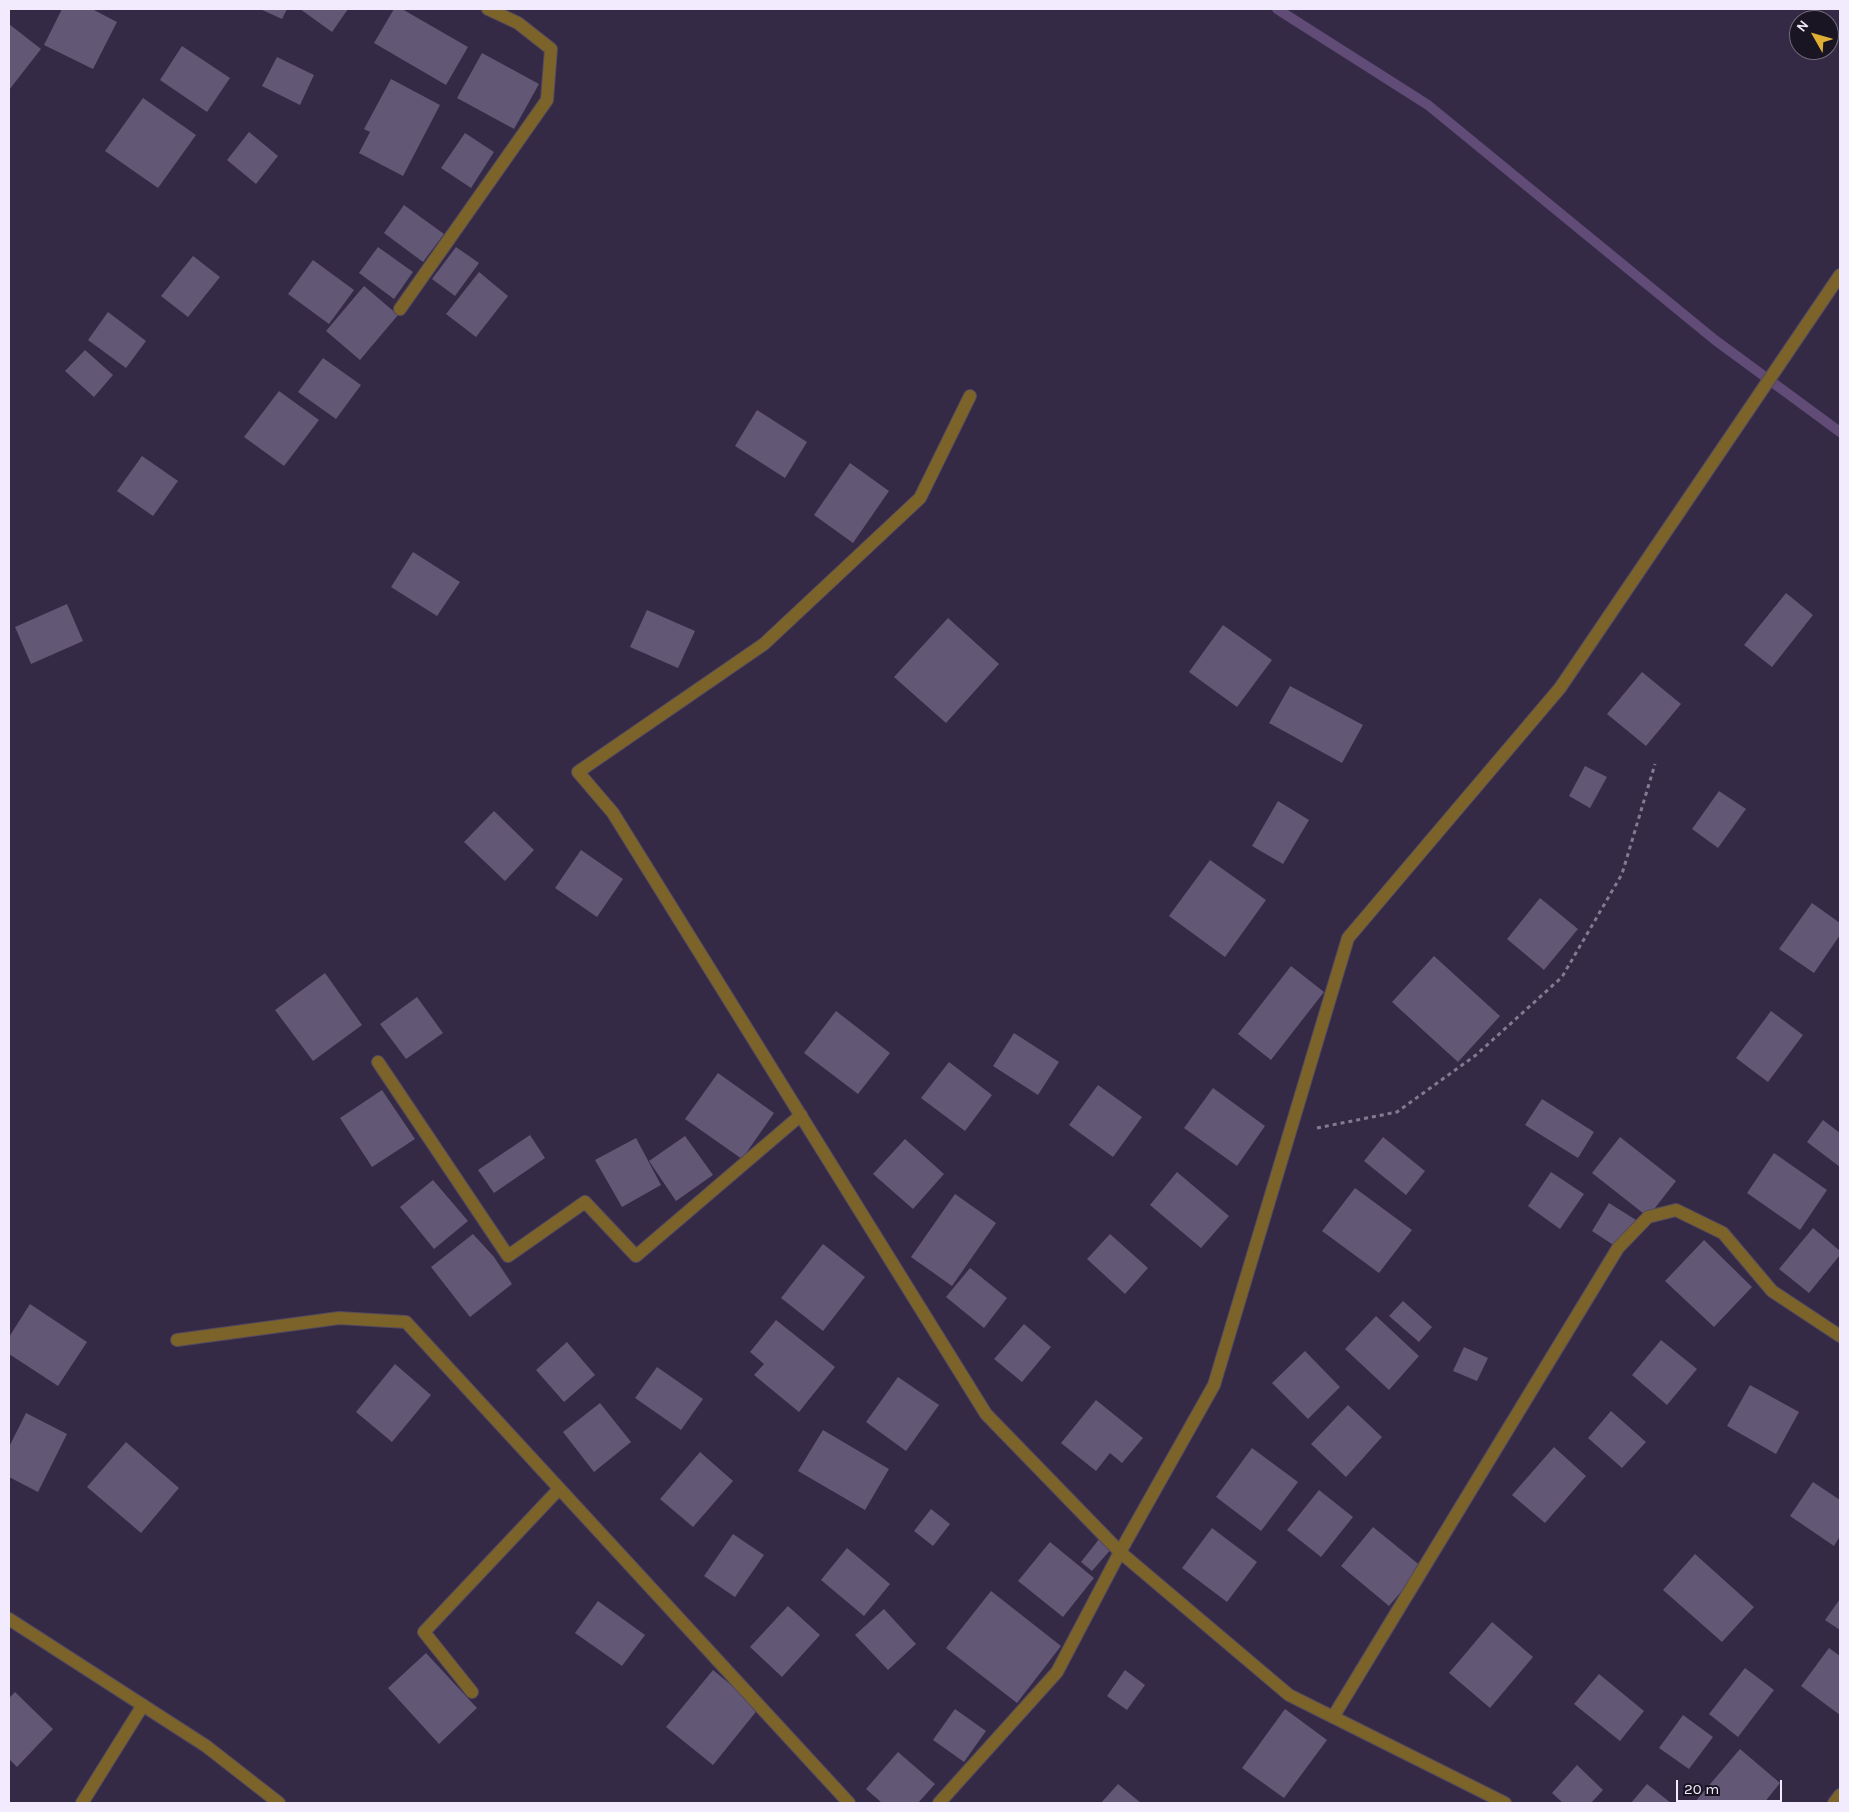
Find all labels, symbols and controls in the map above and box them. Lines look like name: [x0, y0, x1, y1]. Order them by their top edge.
north arrow: [1789, 10, 1839, 60]
text: N: [1793, 17, 1812, 35]
scale bar: [1679, 1770, 1785, 1802]
text: 20 m: [1684, 1780, 1719, 1798]

